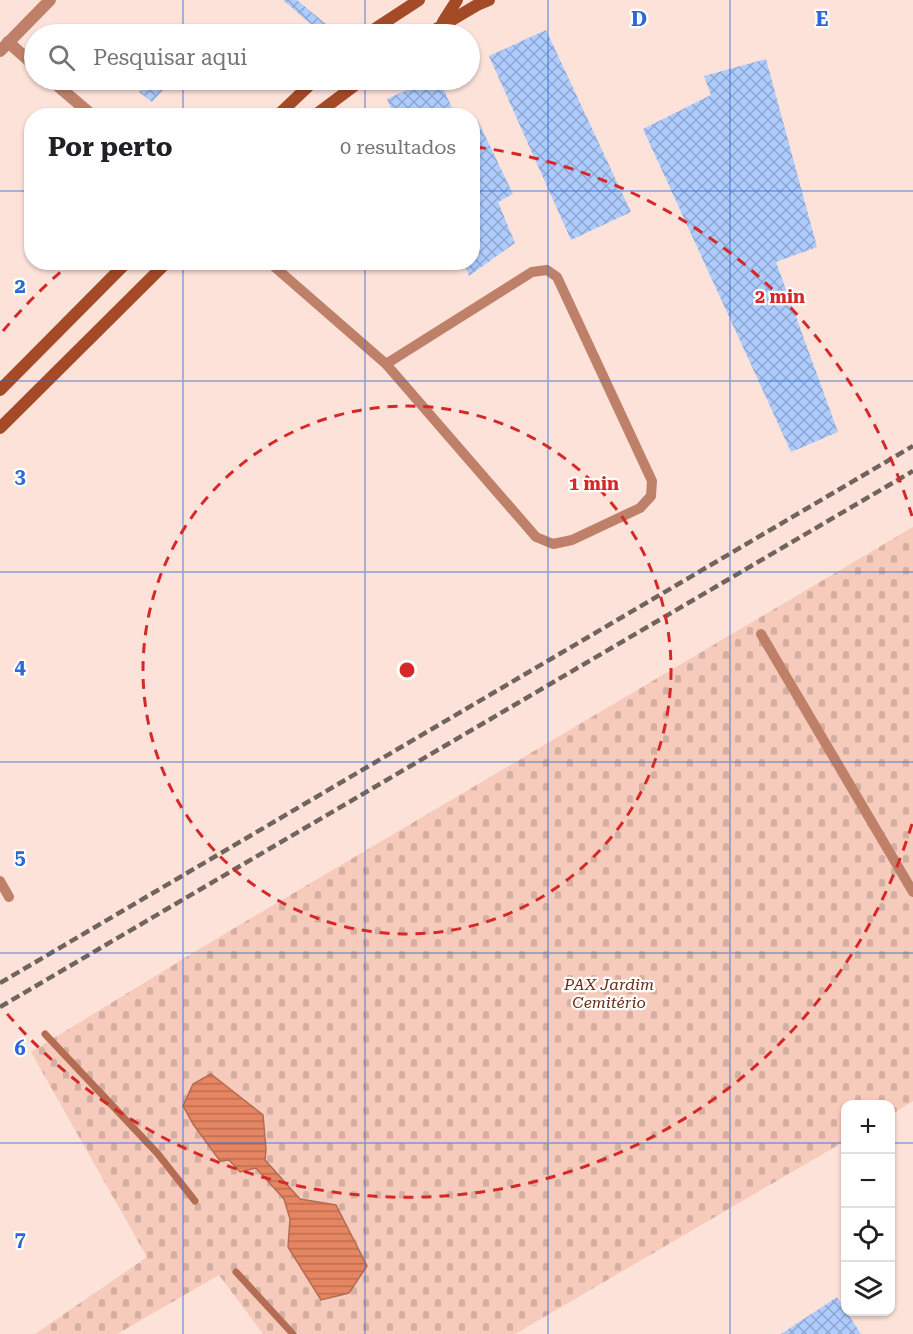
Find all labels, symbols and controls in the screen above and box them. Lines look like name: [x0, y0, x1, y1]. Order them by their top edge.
text: D: [631, 7, 647, 31]
text: E: [816, 7, 829, 31]
search box: [24, 24, 480, 90]
icon: search: [45, 41, 78, 74]
text: Pesquisar aqui: [93, 45, 247, 70]
text: Por perto: [48, 132, 173, 162]
text: 0 resultados: [340, 135, 456, 159]
text: 2: [14, 274, 26, 298]
text: 2 min: [755, 286, 805, 307]
text: 3: [14, 464, 26, 488]
text: 1 min: [569, 473, 619, 494]
text: 4: [14, 655, 26, 679]
centre of rings: [397, 660, 417, 680]
text: 5: [14, 845, 26, 869]
park label: PAX Jardim Cemitério: [563, 975, 654, 1012]
text: 6: [14, 1036, 26, 1060]
map controls: [841, 1100, 895, 1316]
button: +: [841, 1100, 895, 1154]
button: −: [841, 1154, 895, 1208]
button: locate: [841, 1208, 895, 1262]
text: 7: [14, 1227, 26, 1251]
button: layers: [841, 1262, 895, 1316]

